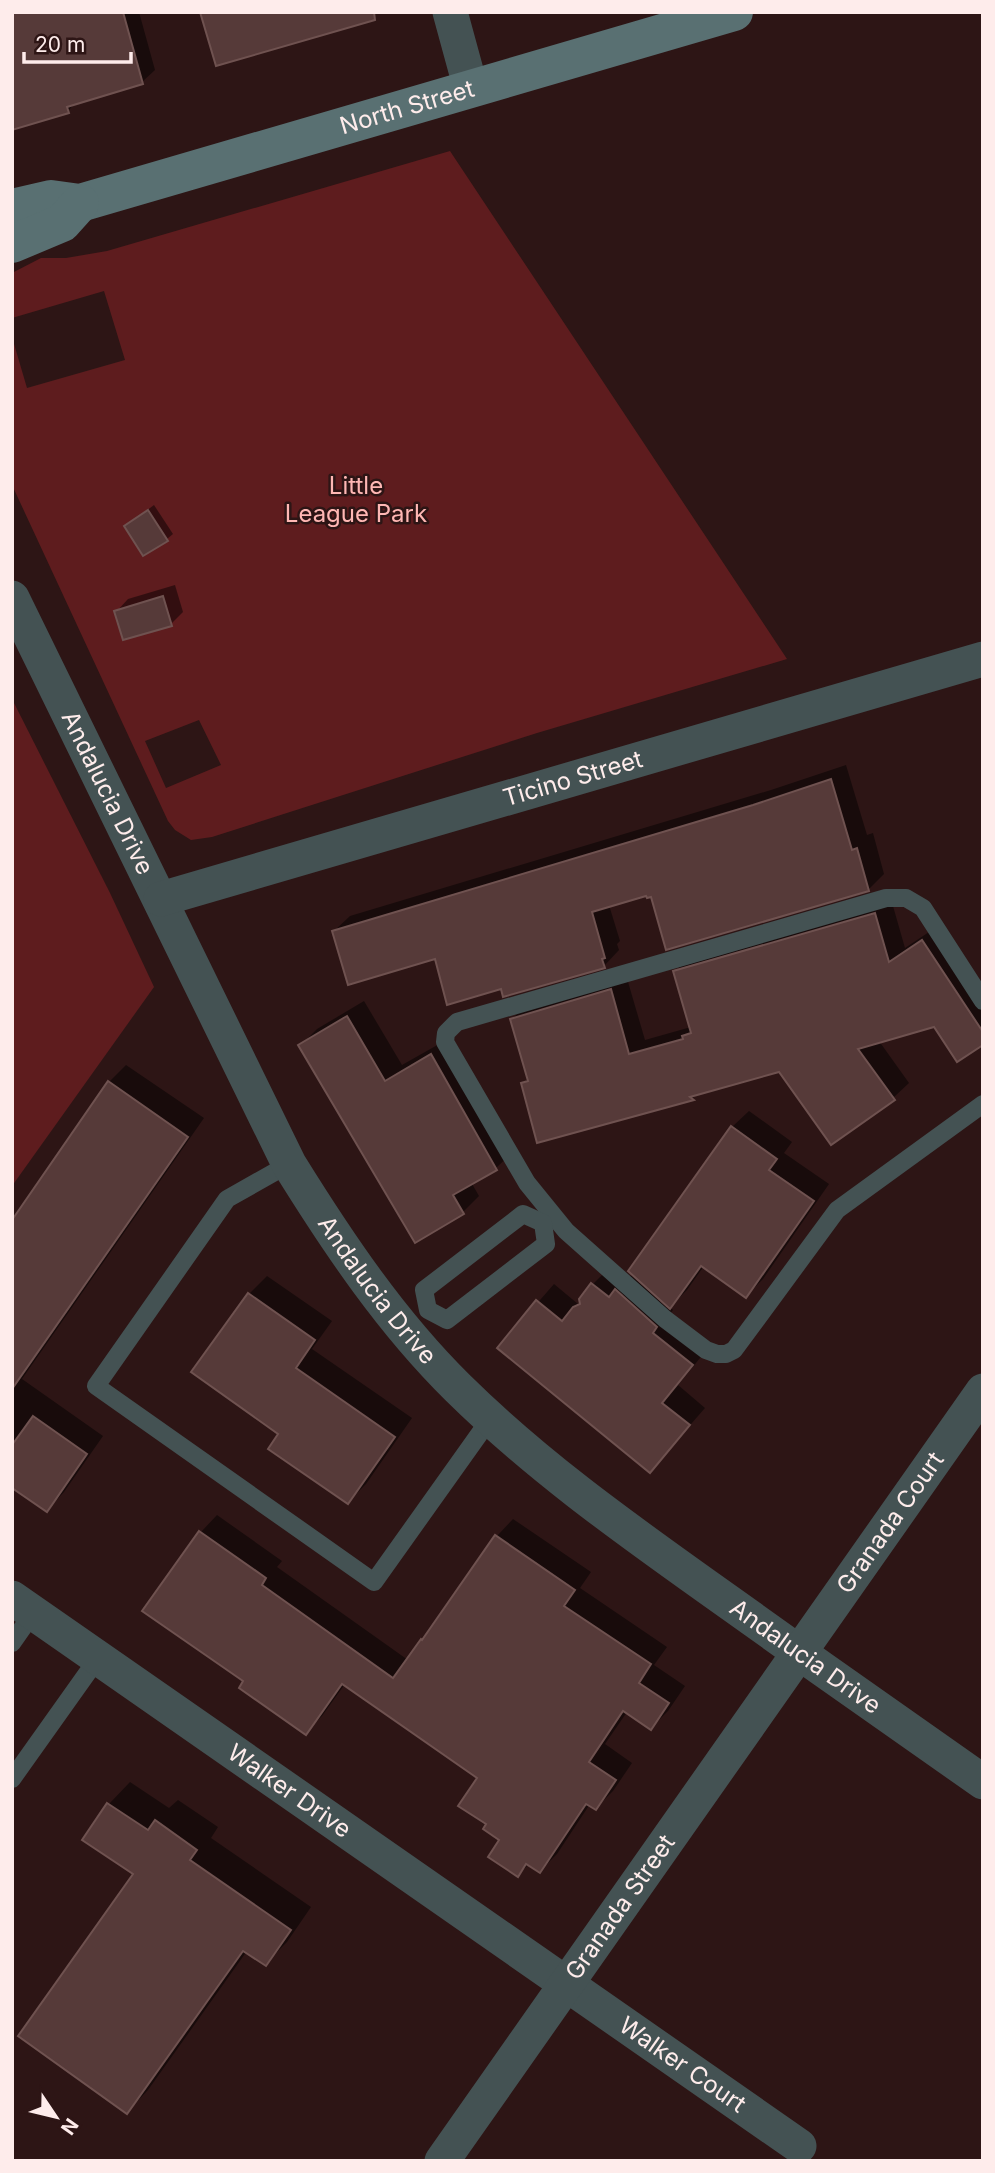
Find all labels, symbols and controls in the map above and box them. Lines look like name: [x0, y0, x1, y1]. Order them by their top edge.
scale bar: [24, 21, 131, 65]
text: 20 m: [35, 32, 85, 57]
street label: North Street: [336, 74, 478, 140]
park label: Little League Park: [285, 471, 427, 528]
street label: Andalucia Drive: [56, 706, 160, 879]
street label: Ticino Street: [500, 744, 646, 812]
street label: Andalucia Drive: [312, 1210, 443, 1370]
street label: Granada Court: [830, 1446, 950, 1599]
street label: Andalucia Drive: [724, 1593, 887, 1720]
street label: Walker Drive: [222, 1738, 357, 1844]
street label: Granada Street: [559, 1829, 681, 1985]
street label: Walker Court: [614, 2010, 752, 2119]
north arrow: [21, 2082, 91, 2152]
text: N: [56, 2114, 83, 2139]

